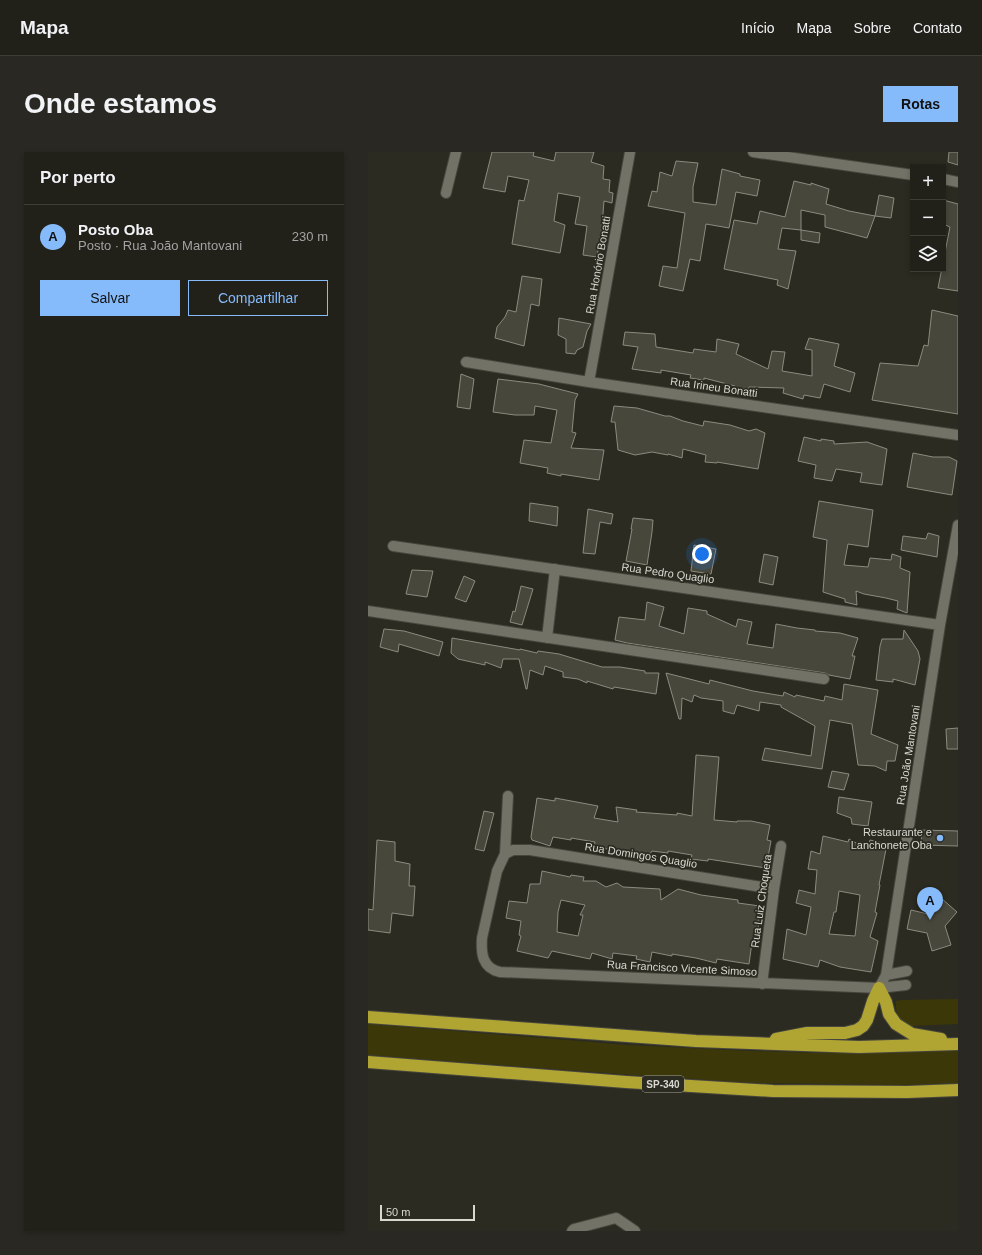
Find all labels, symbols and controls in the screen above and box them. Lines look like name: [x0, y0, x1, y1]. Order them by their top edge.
text: Mapa: [20, 17, 69, 38]
text: Início: [741, 20, 775, 36]
text: Mapa: [797, 20, 832, 36]
text: Sobre: [854, 20, 891, 36]
text: Contato: [913, 20, 962, 36]
button: Rotas: [883, 86, 958, 122]
text: Onde estamos: [24, 88, 217, 119]
map controls: [910, 164, 946, 272]
button: +: [910, 164, 946, 200]
text: Por perto: [40, 168, 116, 187]
button: −: [910, 200, 946, 236]
street label: Rua Honório Bonatti: [583, 215, 613, 315]
text: Posto Oba: [78, 221, 153, 238]
text: A: [48, 229, 58, 244]
text: 230 m: [292, 229, 328, 244]
button: layers: [910, 236, 946, 272]
text: Posto · Rua João Mantovani: [78, 238, 242, 253]
button: Salvar: [40, 280, 180, 316]
button: Compartilhar: [188, 280, 328, 316]
street label: Rua Irineu Bonatti: [670, 375, 758, 399]
your location: [692, 544, 712, 564]
street label: Rua Pedro Quaglio: [621, 561, 715, 585]
street label: Rua João Mantovani: [894, 704, 922, 806]
place label: Restaurante e Lanchonete Oba: [851, 826, 933, 851]
marker: Restaurante e Lanchonete Oba: [935, 833, 945, 843]
street label: Rua Domingos Quaglio: [584, 840, 698, 870]
street label: Rua Luiz Choqueta: [749, 853, 774, 948]
pin: A: [917, 887, 943, 920]
street label: Rua Francisco Vicente Simoso: [607, 958, 757, 978]
road number: SP-340: [642, 1076, 684, 1092]
scale bar: [380, 1203, 475, 1222]
text: 50 m: [386, 1206, 410, 1218]

